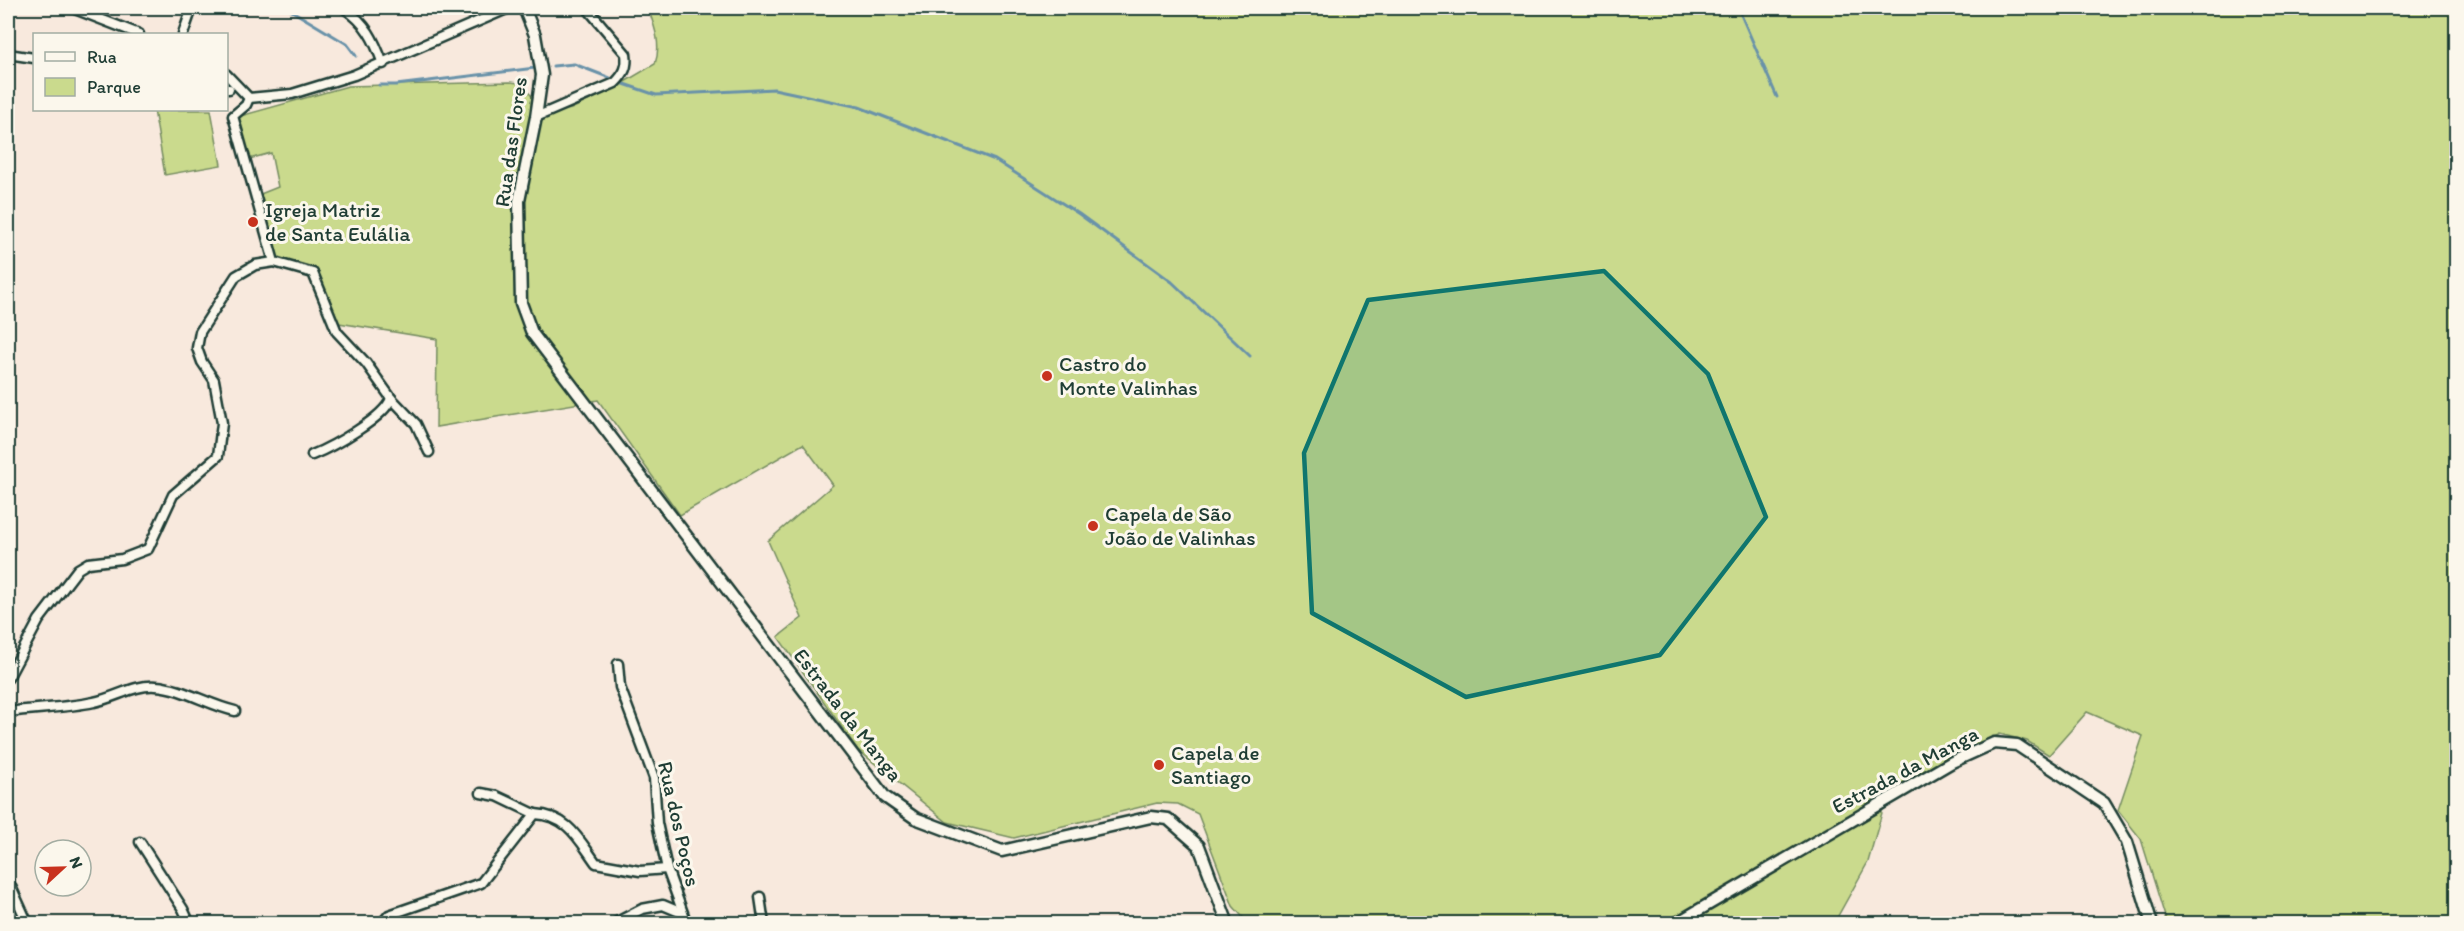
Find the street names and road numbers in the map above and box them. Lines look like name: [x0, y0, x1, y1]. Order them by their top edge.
street label: Rua das Flores: [489, 75, 532, 209]
street label: Estrada da Manga: [789, 643, 908, 786]
street label: Estrada da Manga: [1827, 720, 1982, 819]
street label: Rua dos Poços: [653, 759, 706, 889]

